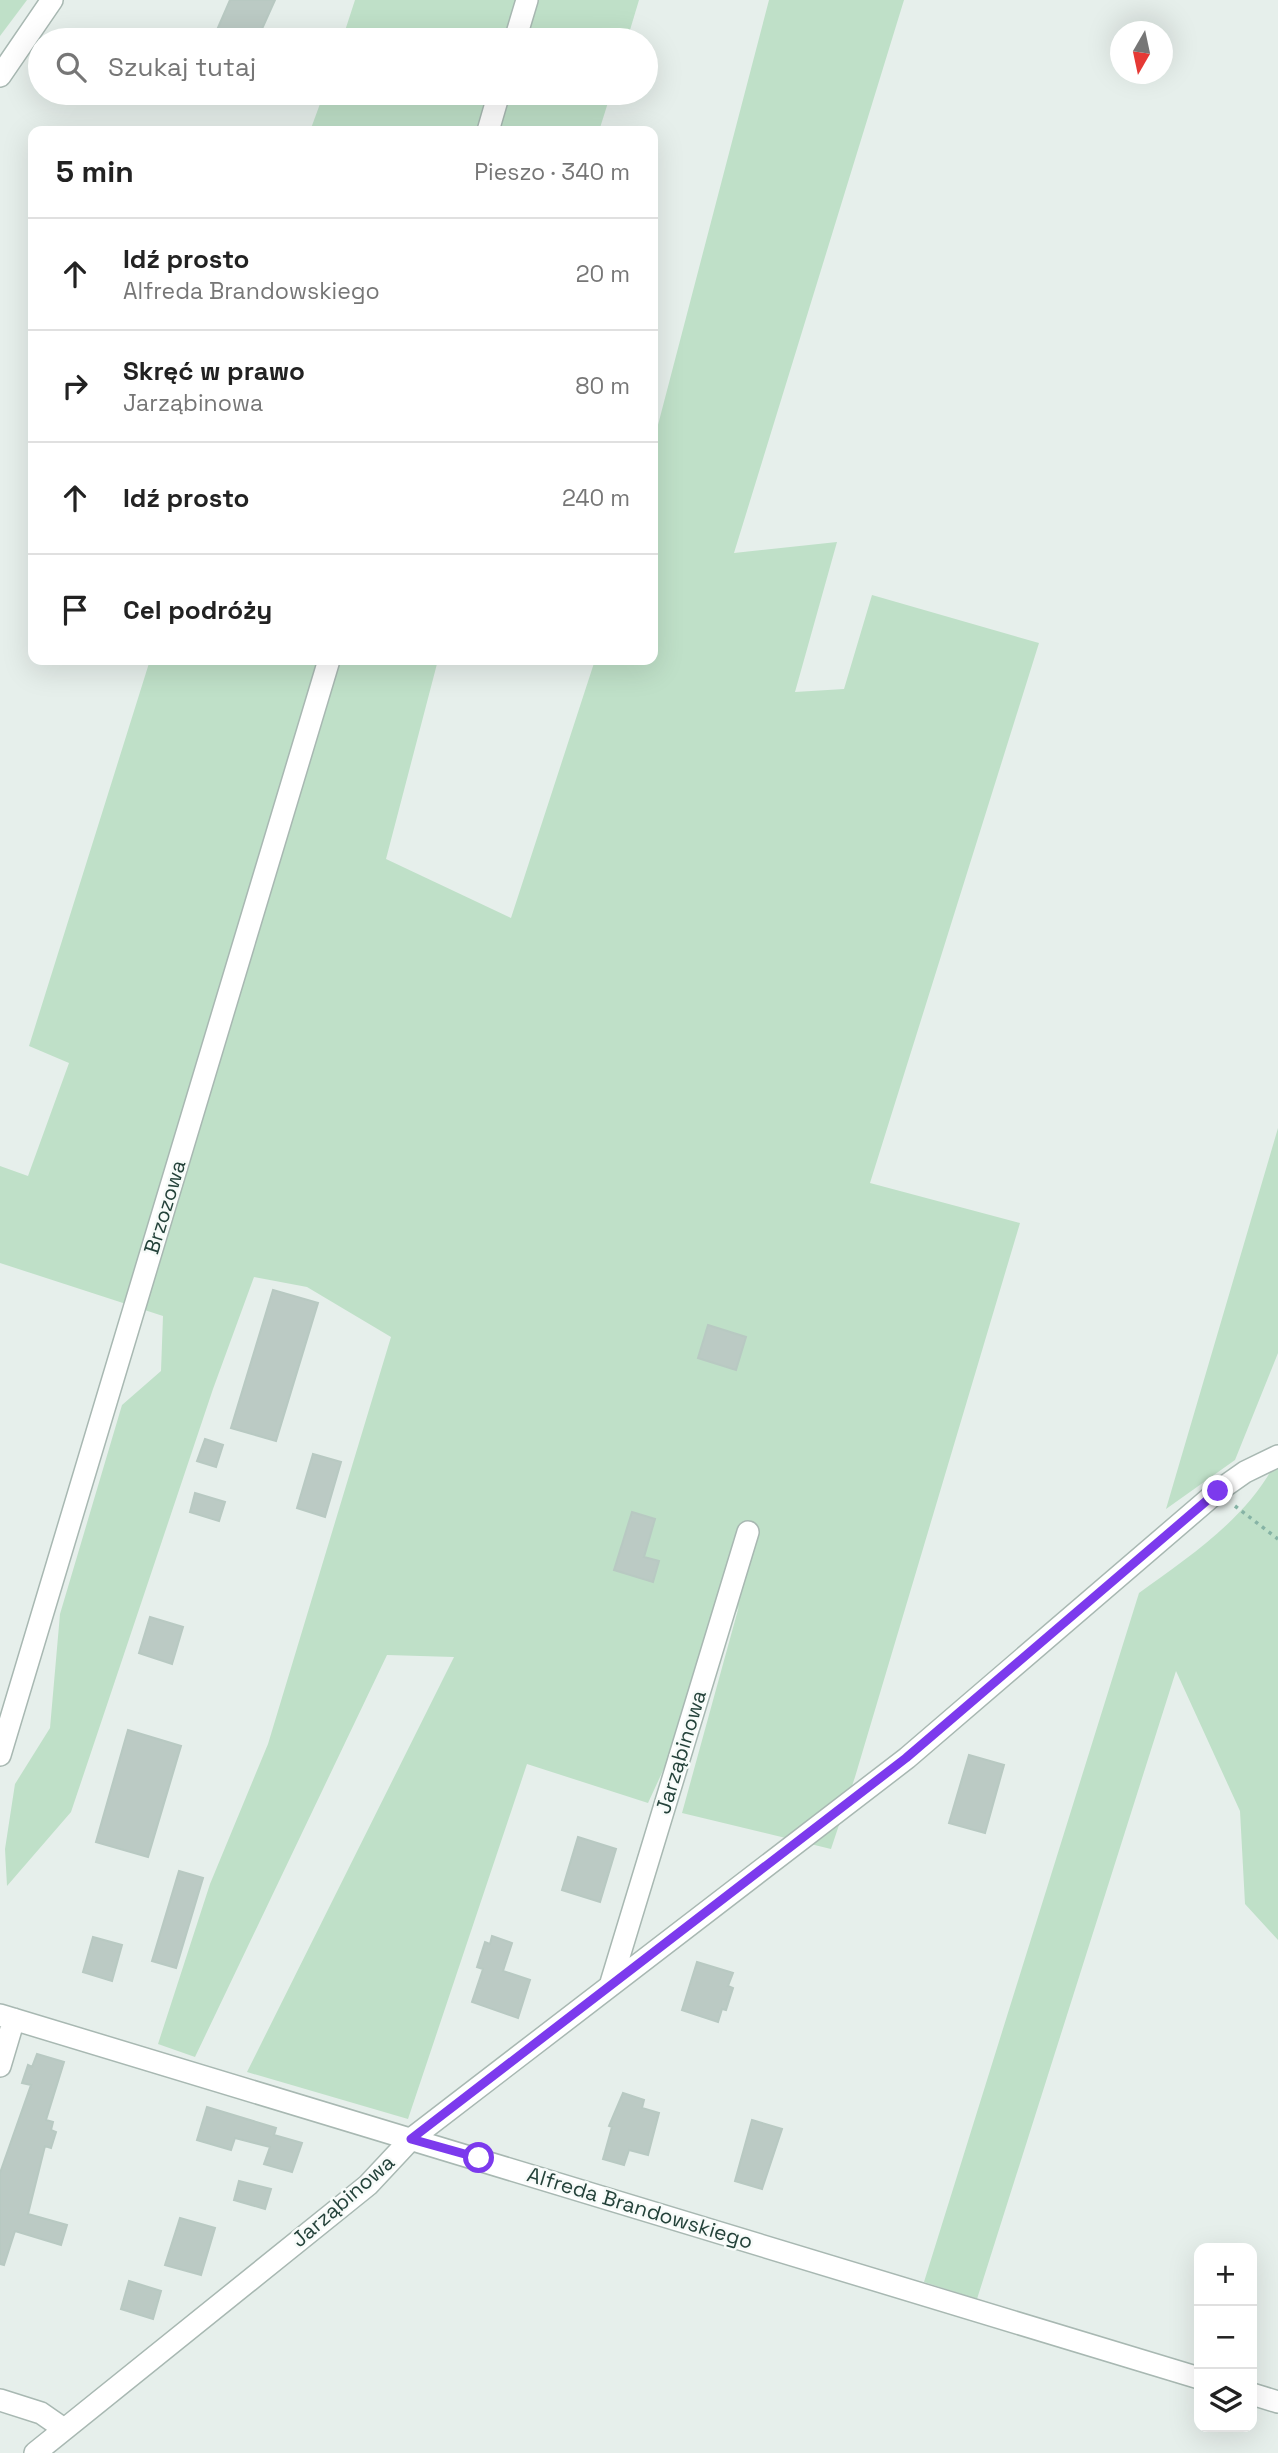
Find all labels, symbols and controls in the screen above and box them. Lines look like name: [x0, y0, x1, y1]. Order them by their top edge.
north arrow: [1110, 21, 1173, 84]
search box: [28, 28, 658, 105]
icon: search: [52, 48, 90, 86]
text: Szukaj tutaj: [108, 50, 256, 84]
text: 5 min: [56, 152, 134, 191]
text: Pieszo · 340 m: [474, 157, 630, 187]
text: Idź prosto: [123, 242, 250, 276]
icon: ahead: [56, 255, 94, 293]
text: 20 m: [576, 259, 630, 289]
text: Alfreda Brandowskiego: [123, 276, 380, 306]
text: Skręć w prawo: [123, 354, 305, 388]
icon: right: [56, 367, 94, 405]
text: 80 m: [575, 371, 630, 401]
text: Jarząbinowa: [123, 388, 263, 418]
icon: ahead: [56, 479, 94, 517]
text: Idź prosto: [123, 481, 250, 515]
text: 240 m: [562, 483, 630, 513]
icon: arrive: [56, 591, 94, 629]
text: Cel podróży: [123, 593, 272, 627]
street label: Brzozowa: [137, 1157, 192, 1257]
route end: [1202, 1475, 1233, 1506]
street label: Jarząbinowa: [649, 1687, 712, 1817]
route start: [463, 2142, 494, 2173]
street label: Jarząbinowa: [286, 2148, 400, 2253]
street label: Alfreda Brandowskiego: [524, 2160, 756, 2255]
map controls: [1194, 2243, 1257, 2432]
button: +: [1194, 2243, 1257, 2306]
button: −: [1194, 2306, 1257, 2369]
button: layers: [1194, 2369, 1257, 2432]

